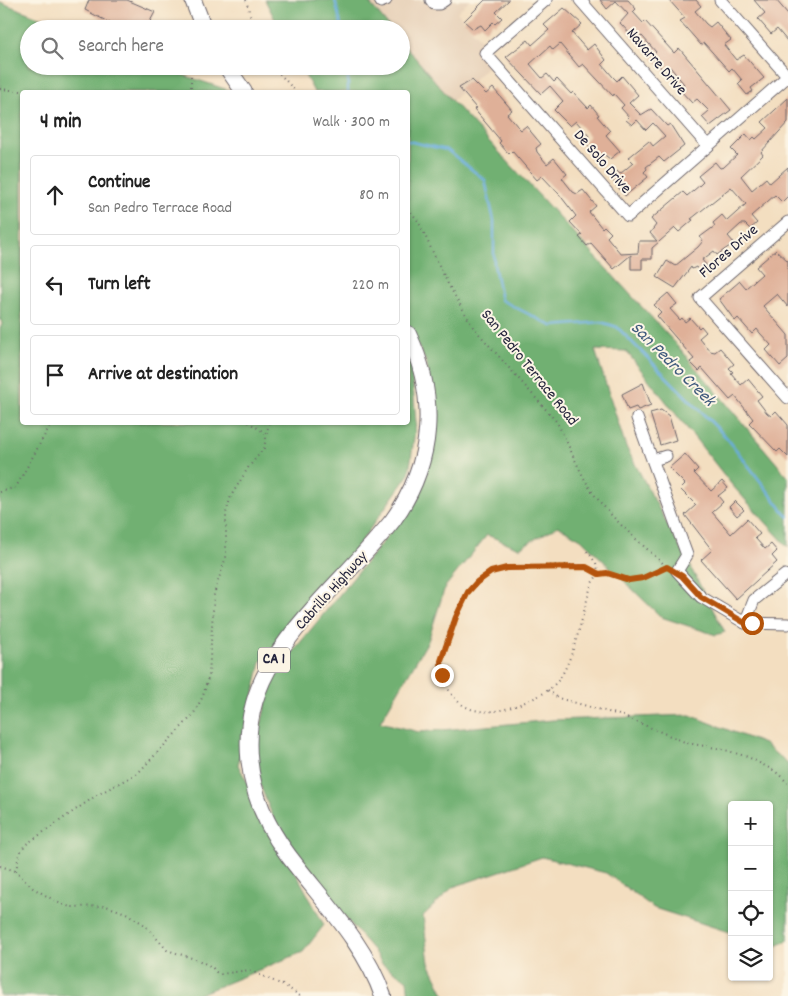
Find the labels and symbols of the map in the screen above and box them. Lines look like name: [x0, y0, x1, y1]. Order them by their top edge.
street label: Navarre Drive: [620, 23, 692, 101]
street label: De Solo Drive: [568, 125, 636, 199]
street label: Flores Drive: [694, 220, 764, 284]
street label: San Pedro Terrace Road: [475, 305, 583, 431]
water label: San Pedro Creek: [624, 317, 721, 414]
street label: Cabrillo Highway: [290, 546, 374, 636]
route start: [741, 612, 764, 635]
road number: CA 1: [258, 648, 290, 672]
route end: [431, 664, 454, 687]

